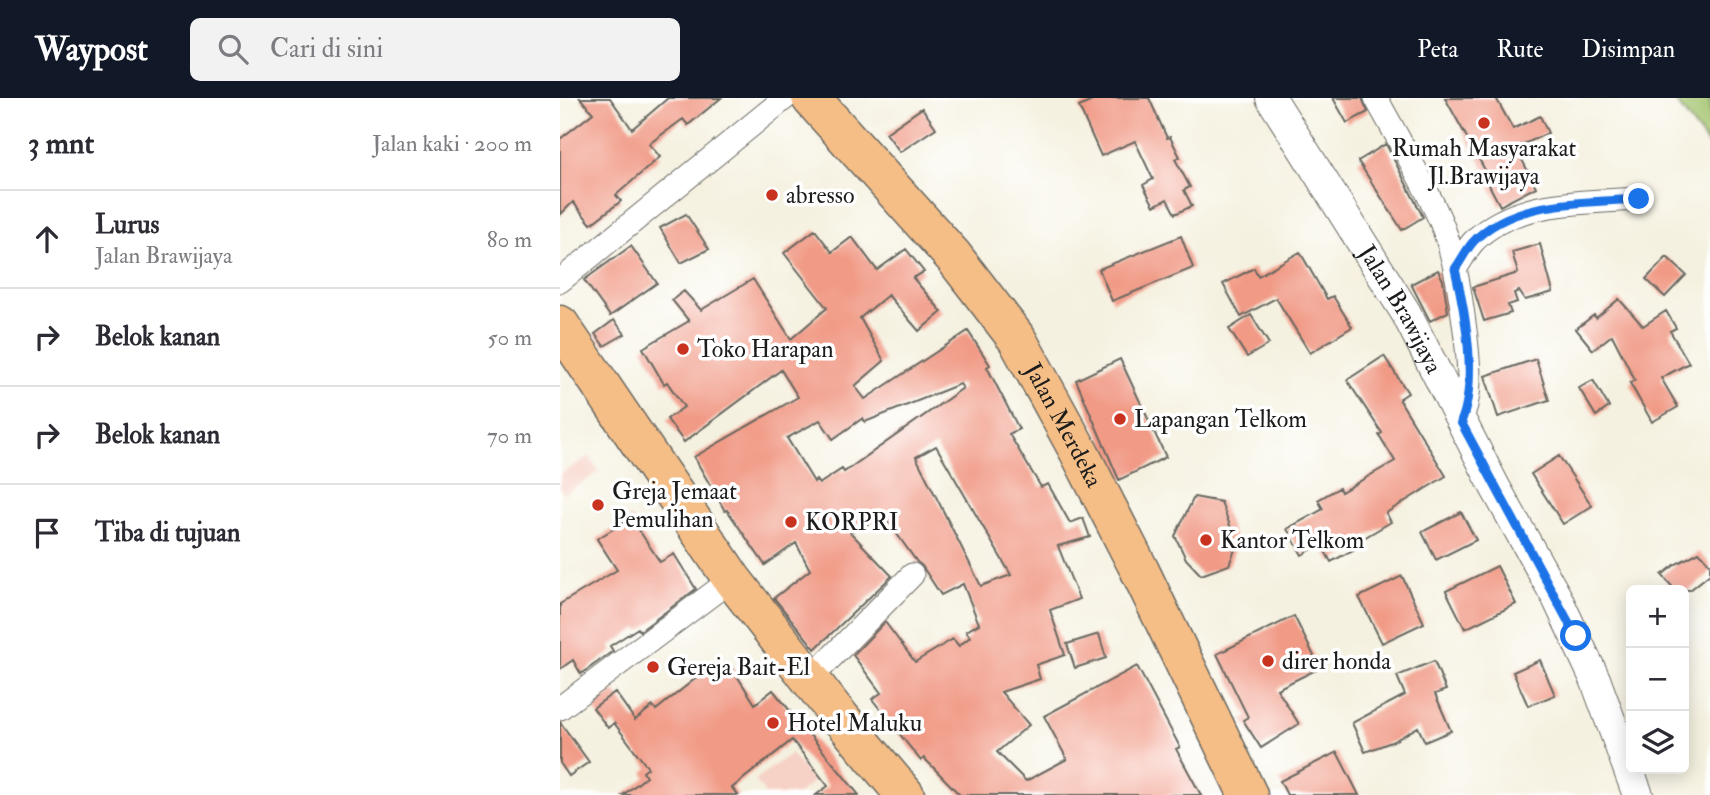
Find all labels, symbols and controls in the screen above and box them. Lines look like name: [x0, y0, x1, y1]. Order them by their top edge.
search box: [190, 18, 680, 81]
text: Waypost: [35, 29, 148, 70]
icon: search: [214, 30, 252, 68]
text: Cari di sini: [270, 33, 383, 65]
text: Peta: [1417, 34, 1458, 65]
text: Rute: [1496, 34, 1544, 65]
text: Disimpan: [1582, 34, 1675, 65]
marker: Rumah Masyarakat Jl.Brawijaya: [1476, 115, 1492, 131]
text: 3 mnt: [28, 125, 94, 162]
text: Jalan kaki · 200 m: [372, 129, 532, 158]
place label: Rumah Masyarakat Jl.Brawijaya: [1392, 133, 1577, 192]
place label: abresso: [786, 180, 854, 211]
route end: [1623, 183, 1654, 214]
marker: abresso: [764, 187, 780, 203]
text: Lurus: [95, 209, 159, 241]
icon: ahead: [28, 220, 66, 258]
text: 80 m: [487, 225, 532, 254]
street label: Jalan Brawijaya: [1351, 238, 1450, 380]
text: Jalan Brawijaya: [95, 241, 232, 270]
icon: right: [28, 318, 66, 356]
text: Belok kanan: [95, 321, 220, 353]
text: 50 m: [488, 323, 532, 352]
place label: Toko Harapan: [697, 334, 834, 365]
marker: Toko Harapan: [675, 341, 691, 357]
street label: Jalan Merdeka: [1017, 356, 1110, 493]
place label: Lapangan Telkom: [1134, 404, 1307, 435]
marker: Lapangan Telkom: [1112, 411, 1128, 427]
icon: right: [28, 416, 66, 454]
text: Belok kanan: [95, 419, 220, 451]
text: 70 m: [487, 421, 532, 450]
place label: Greja Jemaat Pemulihan: [612, 476, 737, 535]
marker: Greja Jemaat Pemulihan: [590, 497, 606, 513]
place label: KORPRI: [805, 507, 898, 538]
icon: arrive: [28, 514, 66, 552]
marker: KORPRI: [783, 514, 799, 530]
text: Tiba di tujuan: [95, 517, 240, 549]
place label: Kantor Telkom: [1220, 525, 1365, 556]
marker: Kantor Telkom: [1198, 532, 1214, 548]
map controls: [1626, 585, 1689, 774]
button: +: [1626, 585, 1689, 648]
route start: [1560, 620, 1591, 651]
place label: direr honda: [1282, 646, 1392, 677]
button: −: [1626, 648, 1689, 711]
place label: Gereja Bait-El: [667, 652, 810, 683]
marker: direr honda: [1260, 653, 1276, 669]
marker: Gereja Bait-El: [645, 659, 661, 675]
place label: Hotel Maluku: [787, 708, 922, 739]
button: layers: [1626, 711, 1689, 774]
marker: Hotel Maluku: [765, 715, 781, 731]

